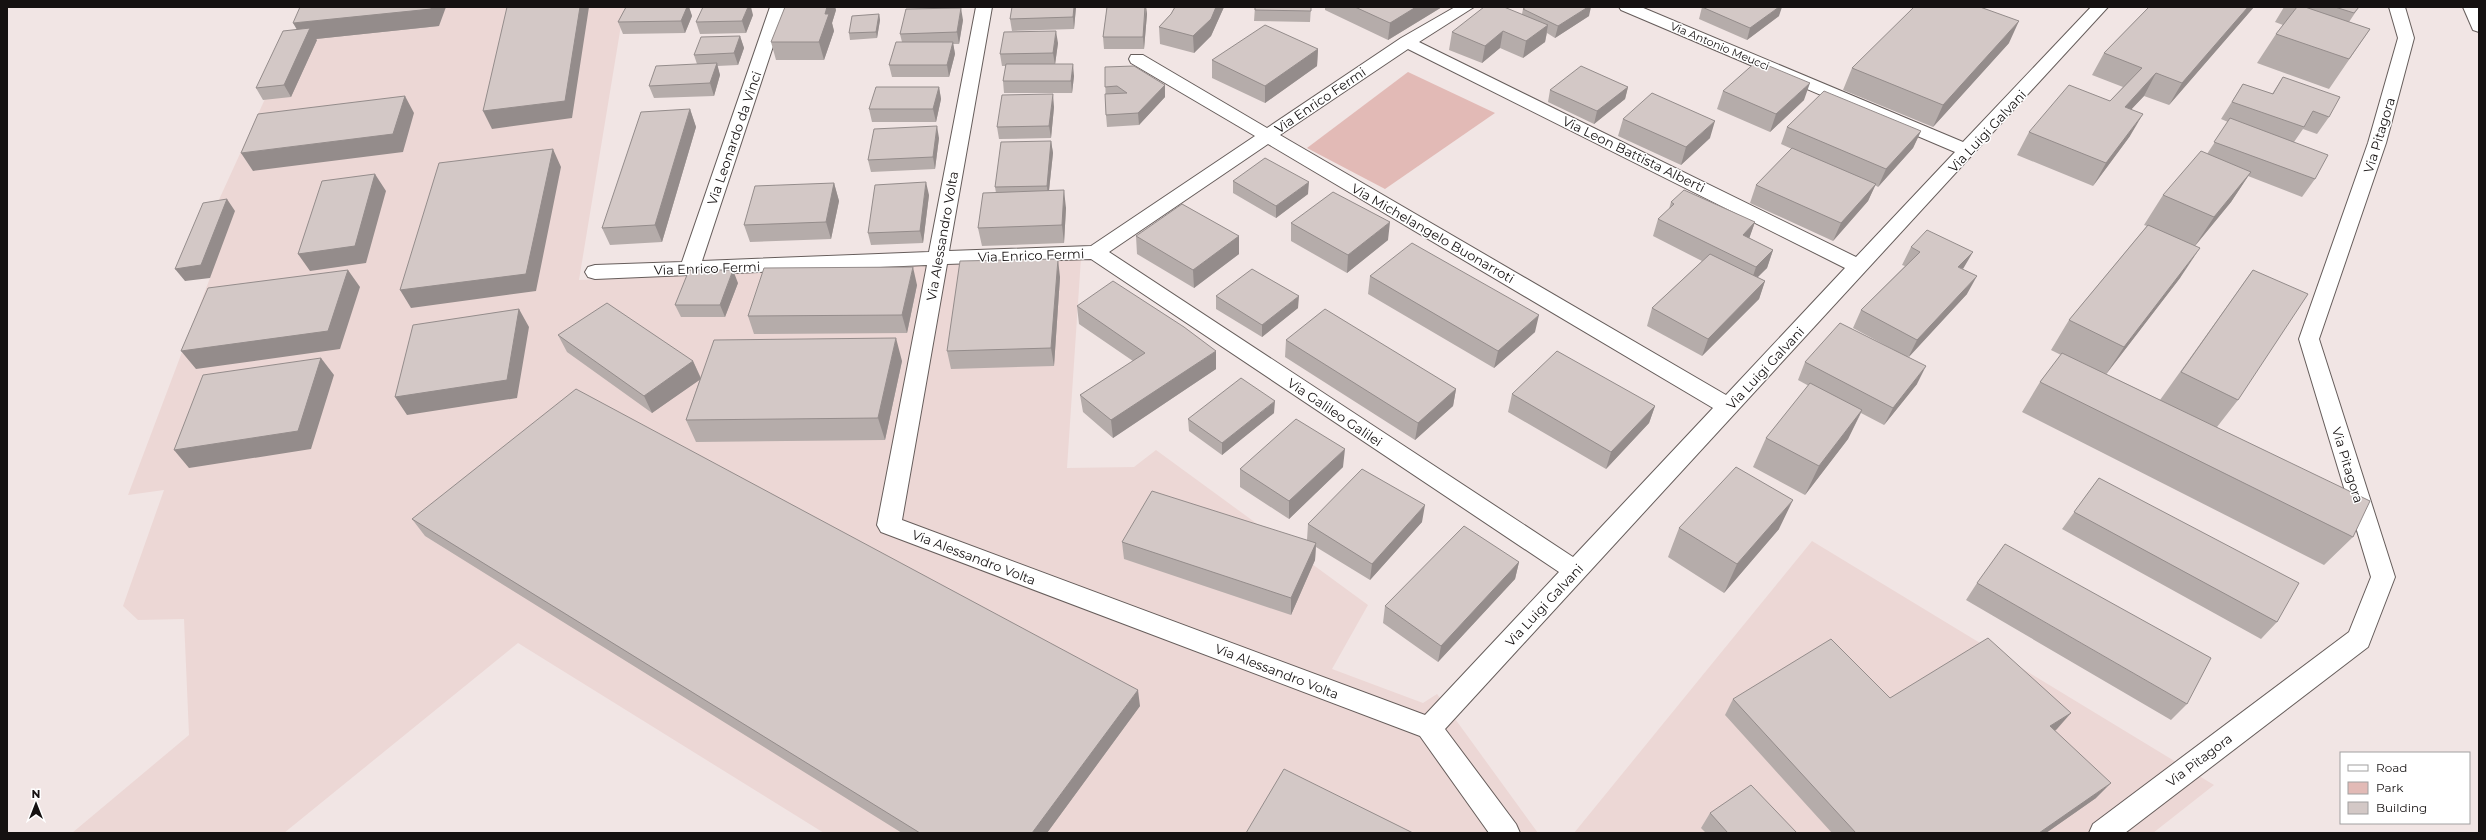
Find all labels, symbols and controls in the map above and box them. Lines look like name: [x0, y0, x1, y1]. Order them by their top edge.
street label: Via Antonio Meucci: [1668, 19, 1772, 73]
street label: Via Enrico Fermi: [1271, 64, 1369, 136]
street label: Via Leonardo da Vinci: [704, 69, 764, 207]
street label: Via Luigi Galvani: [1945, 86, 2029, 176]
street label: Via Pitagora: [2360, 95, 2398, 175]
street label: Via Leon Battista Alberti: [1560, 112, 1708, 196]
street label: Via Alessandro Volta: [923, 170, 961, 302]
street label: Via Michelangelo Buonarroti: [1349, 180, 1517, 286]
street label: Via Enrico Fermi: [977, 245, 1085, 265]
street label: Via Enrico Fermi: [653, 258, 761, 278]
street label: Via Luigi Galvani: [1723, 323, 1807, 413]
street label: Via Galileo Galilei: [1285, 374, 1385, 450]
street label: Via Pitagora: [2329, 425, 2367, 505]
street label: Via Alessandro Volta: [910, 526, 1038, 588]
street label: Via Luigi Galvani: [1502, 560, 1586, 650]
street label: Via Alessandro Volta: [1213, 640, 1341, 702]
street label: Via Pitagora: [2163, 730, 2235, 790]
legend: [2340, 752, 2470, 824]
text: Road: [2376, 760, 2407, 775]
text: Park: [2376, 780, 2404, 795]
north arrow: [16, 784, 56, 824]
text: N: [32, 787, 40, 801]
text: Building: [2376, 800, 2427, 815]

